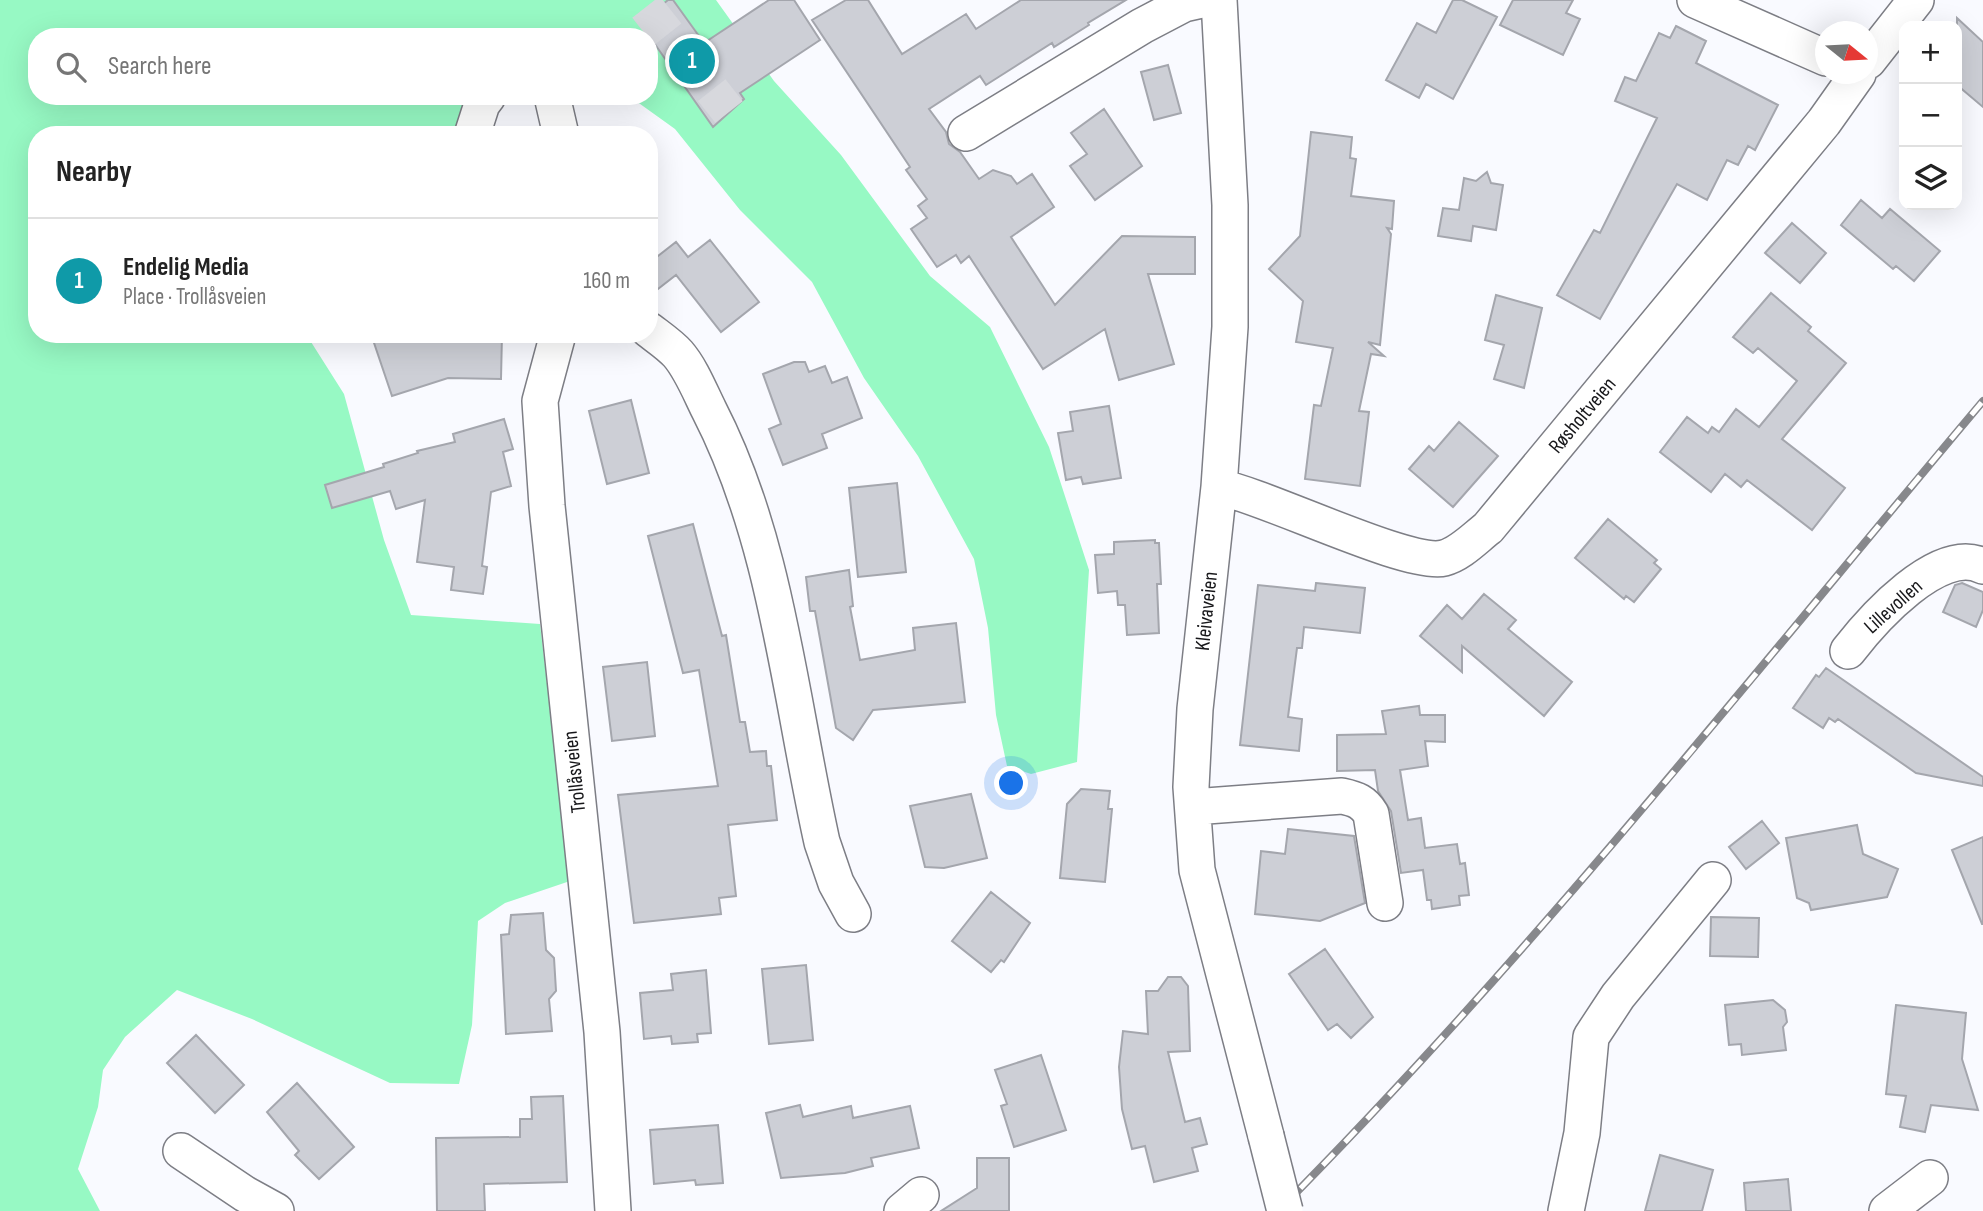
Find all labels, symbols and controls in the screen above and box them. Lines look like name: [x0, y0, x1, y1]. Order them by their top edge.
north arrow: [1815, 21, 1878, 84]
map controls: [1899, 21, 1962, 210]
button: +: [1899, 21, 1962, 84]
search box: [28, 28, 658, 105]
pin: 1: [669, 35, 715, 87]
icon: search: [52, 48, 90, 86]
text: Search here: [108, 51, 211, 82]
button: −: [1899, 84, 1962, 147]
button: layers: [1899, 147, 1962, 210]
text: Nearby: [56, 154, 132, 190]
text: Endelig Media: [123, 252, 249, 283]
text: 1: [74, 267, 84, 295]
text: 160 m: [583, 267, 630, 295]
text: Place · Trollåsveien: [123, 283, 266, 311]
street label: Røsholtveien: [1543, 372, 1621, 458]
street label: Kleivaveien: [1190, 570, 1223, 652]
street label: Lillevollen: [1859, 574, 1928, 639]
street label: Trollåsveien: [558, 730, 591, 814]
your location: [994, 766, 1028, 800]

